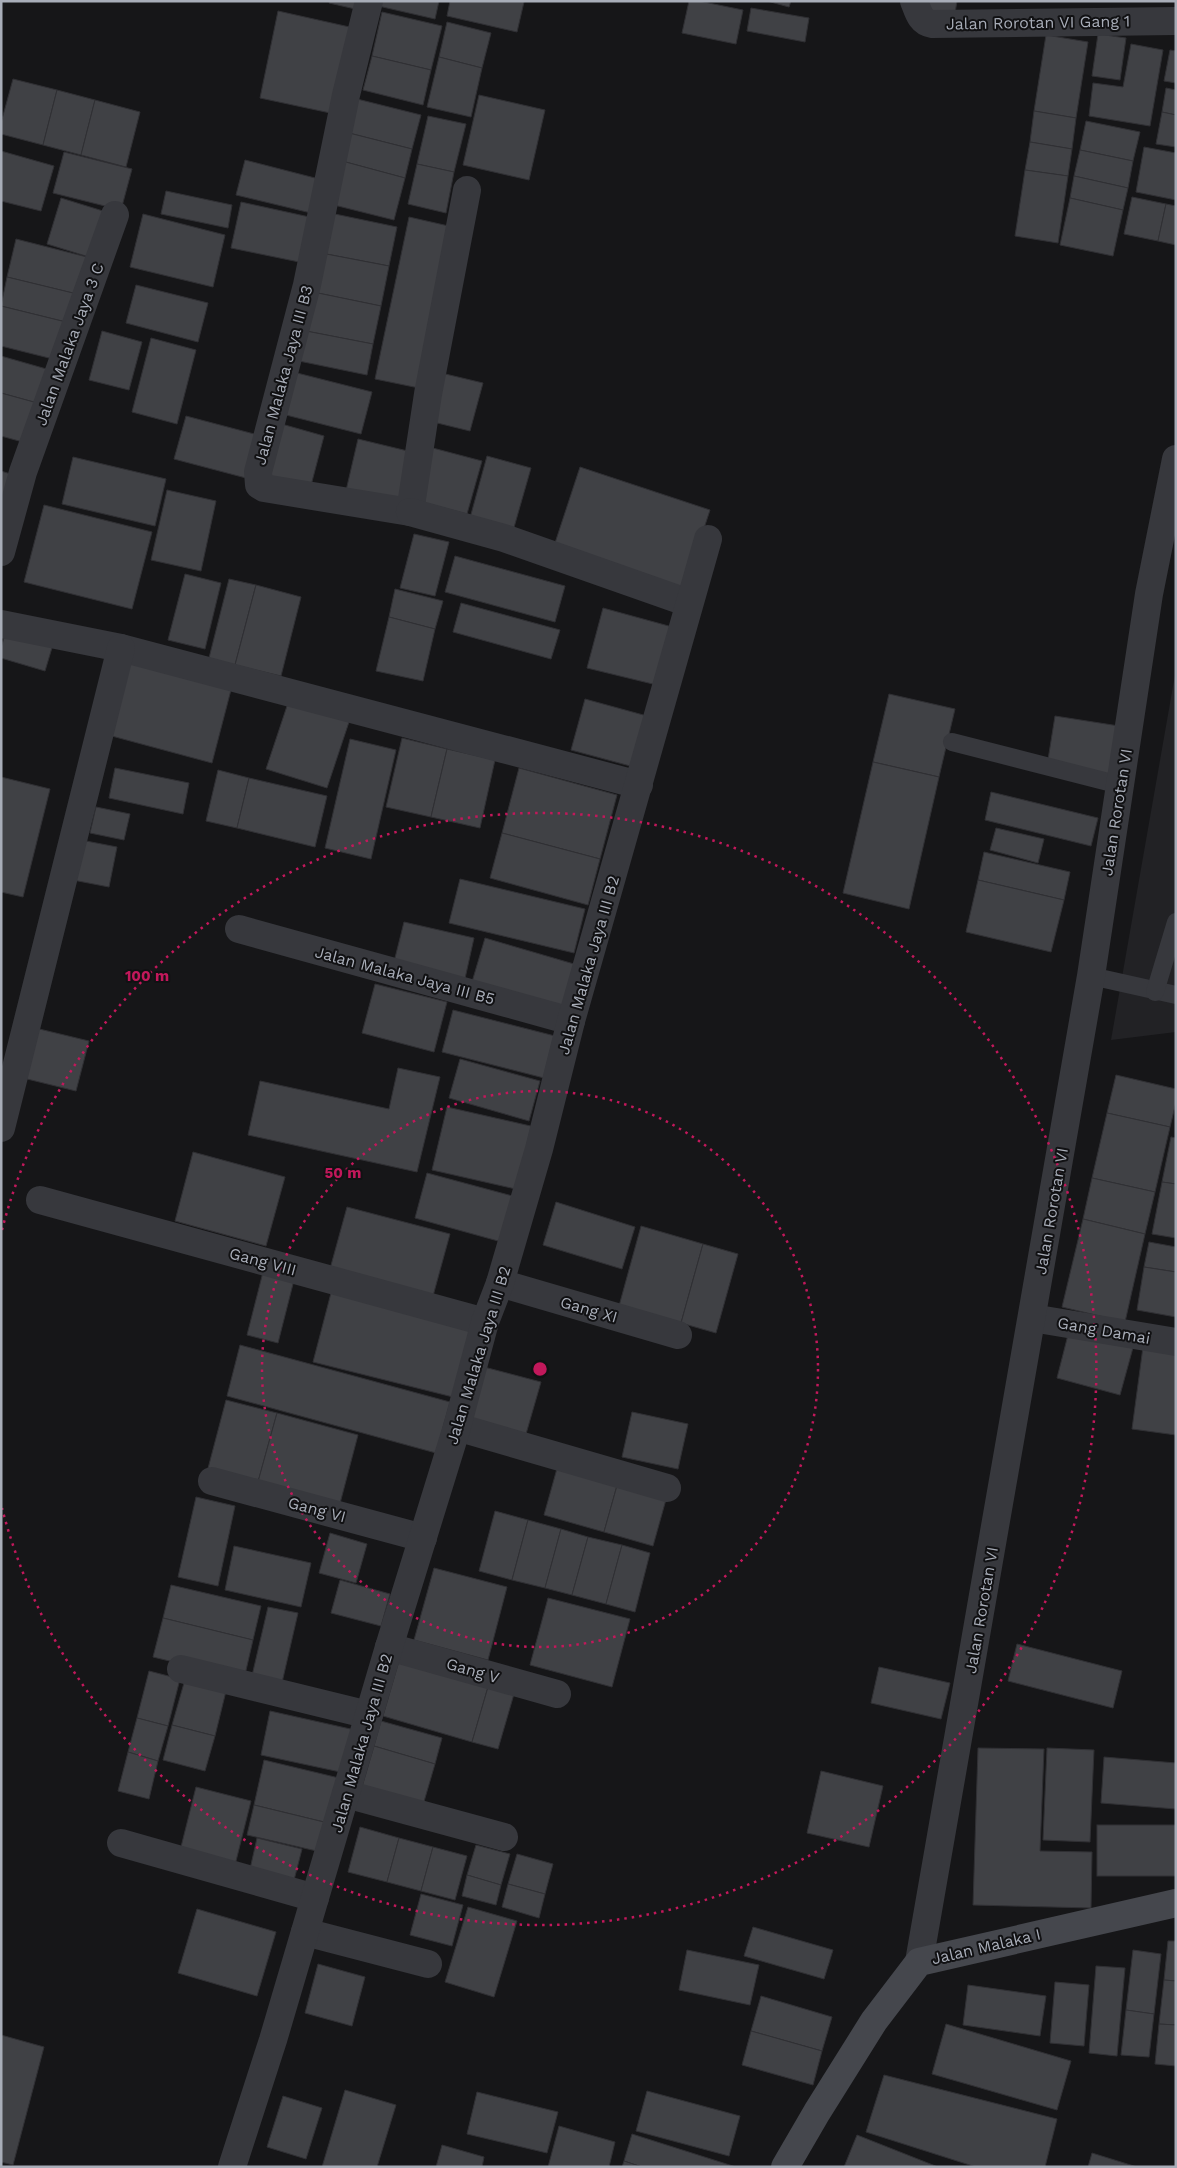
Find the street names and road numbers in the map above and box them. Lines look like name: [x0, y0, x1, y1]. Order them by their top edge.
street label: Jalan Rorotan VI Gang 1: [946, 11, 1130, 34]
street label: Jalan Malaka Jaya 3 C: [31, 260, 108, 428]
street label: Jalan Malaka Jaya III B3: [250, 283, 317, 467]
street label: Jalan Rorotan VI: [1097, 747, 1136, 877]
street label: Jalan Malaka Jaya III B2: [554, 873, 623, 1057]
street label: Jalan Malaka Jaya III B5: [313, 942, 497, 1009]
street label: Jalan Rorotan VI: [1031, 1146, 1072, 1276]
street label: Gang VIII: [227, 1243, 298, 1280]
street label: Jalan Malaka Jaya III B2: [442, 1264, 515, 1447]
street label: Gang XI: [558, 1292, 620, 1327]
street label: Gang Damai: [1056, 1313, 1152, 1348]
street label: Gang VI: [286, 1493, 348, 1526]
street label: Jalan Rorotan VI: [961, 1545, 1002, 1675]
street label: Jalan Malaka Jaya III B2: [327, 1651, 396, 1835]
street label: Gang V: [444, 1654, 502, 1687]
street label: Jalan Malaka I: [930, 1925, 1043, 1968]

